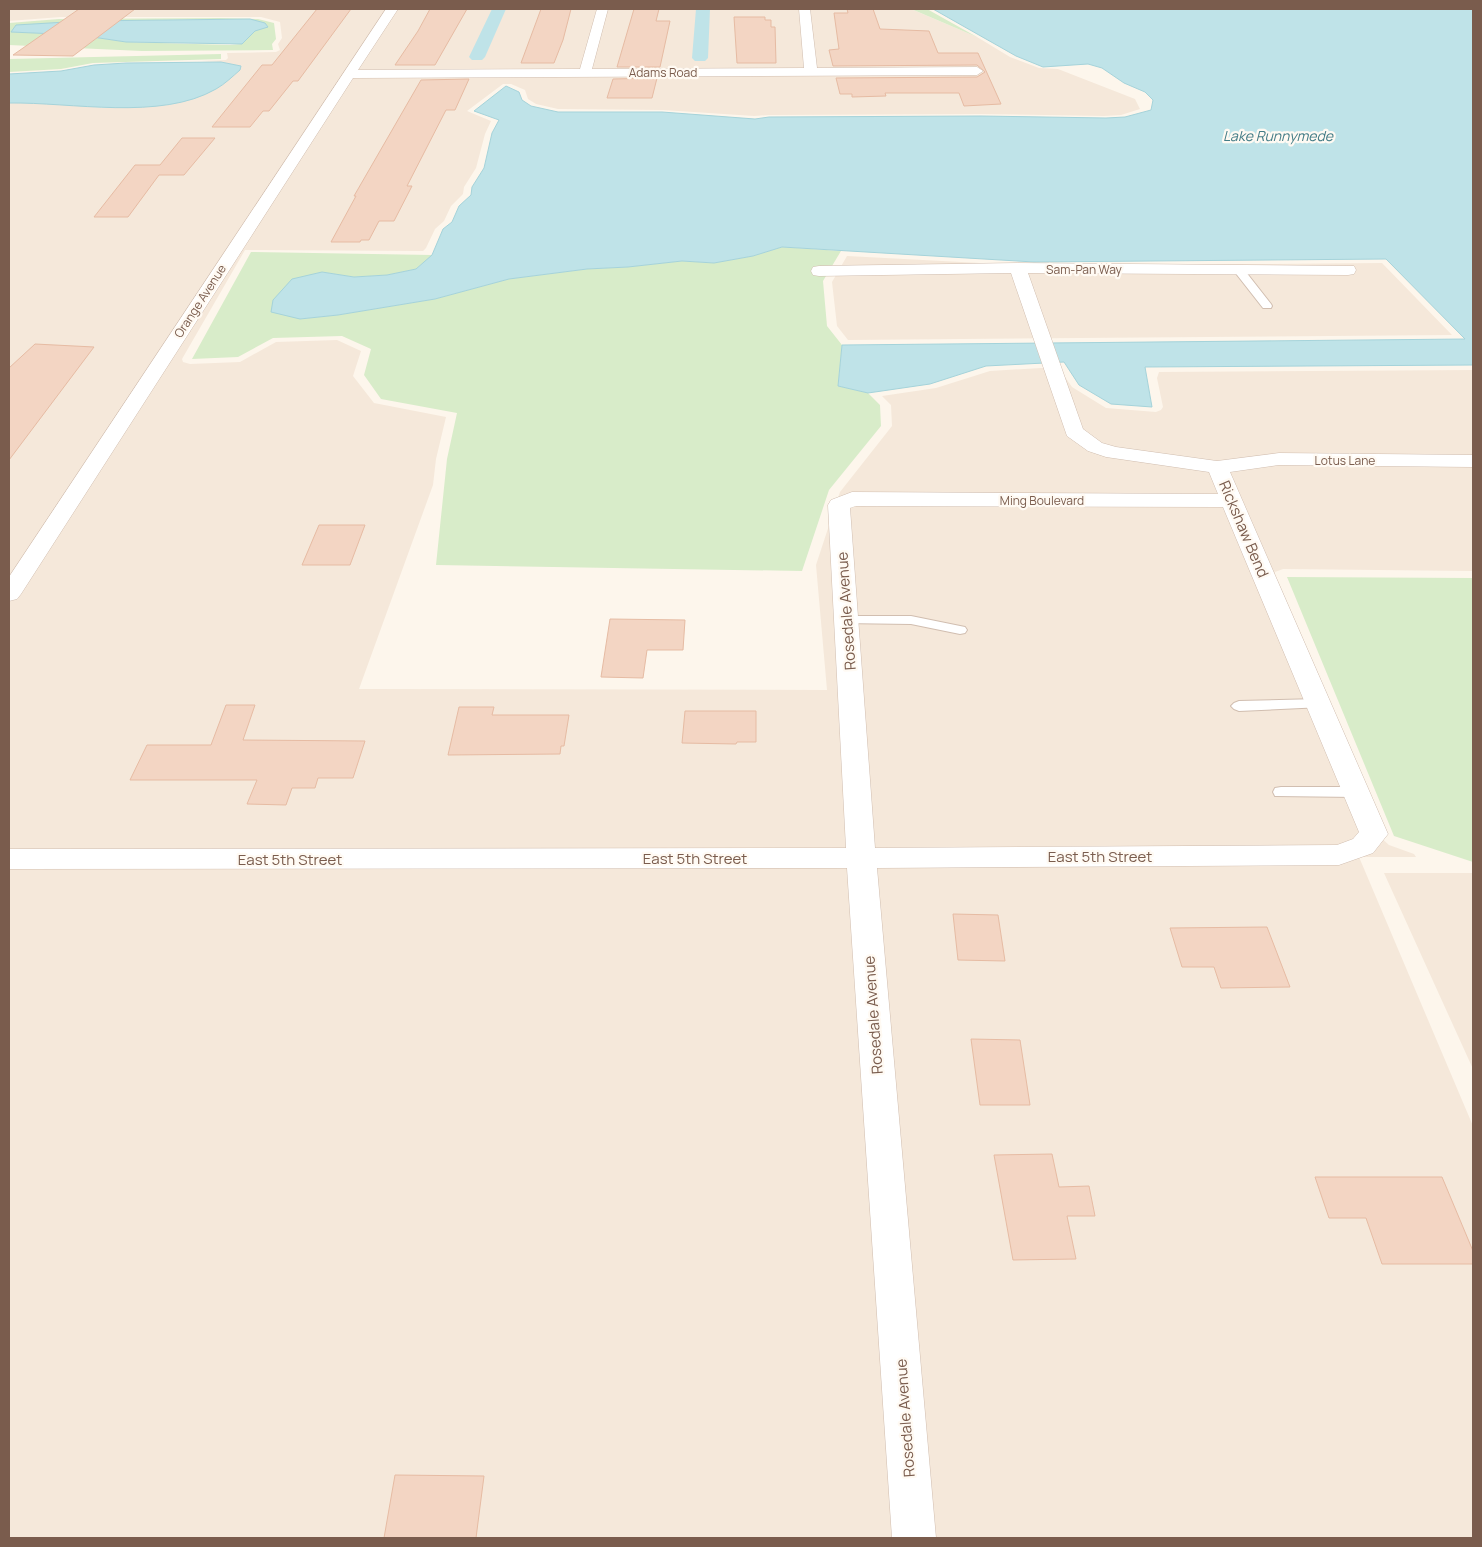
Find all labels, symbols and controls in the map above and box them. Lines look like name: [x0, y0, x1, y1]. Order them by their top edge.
street label: Adams Road: [629, 64, 697, 81]
water label: Lake Runnymede: [1223, 126, 1334, 145]
street label: Orange Avenue: [170, 261, 230, 341]
street label: Sam-Pan Way: [1046, 261, 1123, 278]
street label: Lotus Lane: [1315, 452, 1375, 469]
street label: Rickshaw Bend: [1214, 477, 1274, 581]
street label: Ming Boulevard: [1000, 492, 1084, 509]
street label: Rosedale Avenue: [831, 551, 861, 671]
street label: East 5th Street: [1048, 846, 1152, 867]
street label: East 5th Street: [643, 848, 747, 869]
street label: East 5th Street: [238, 849, 342, 870]
street label: Rosedale Avenue: [858, 955, 888, 1075]
street label: Rosedale Avenue: [890, 1358, 920, 1478]

